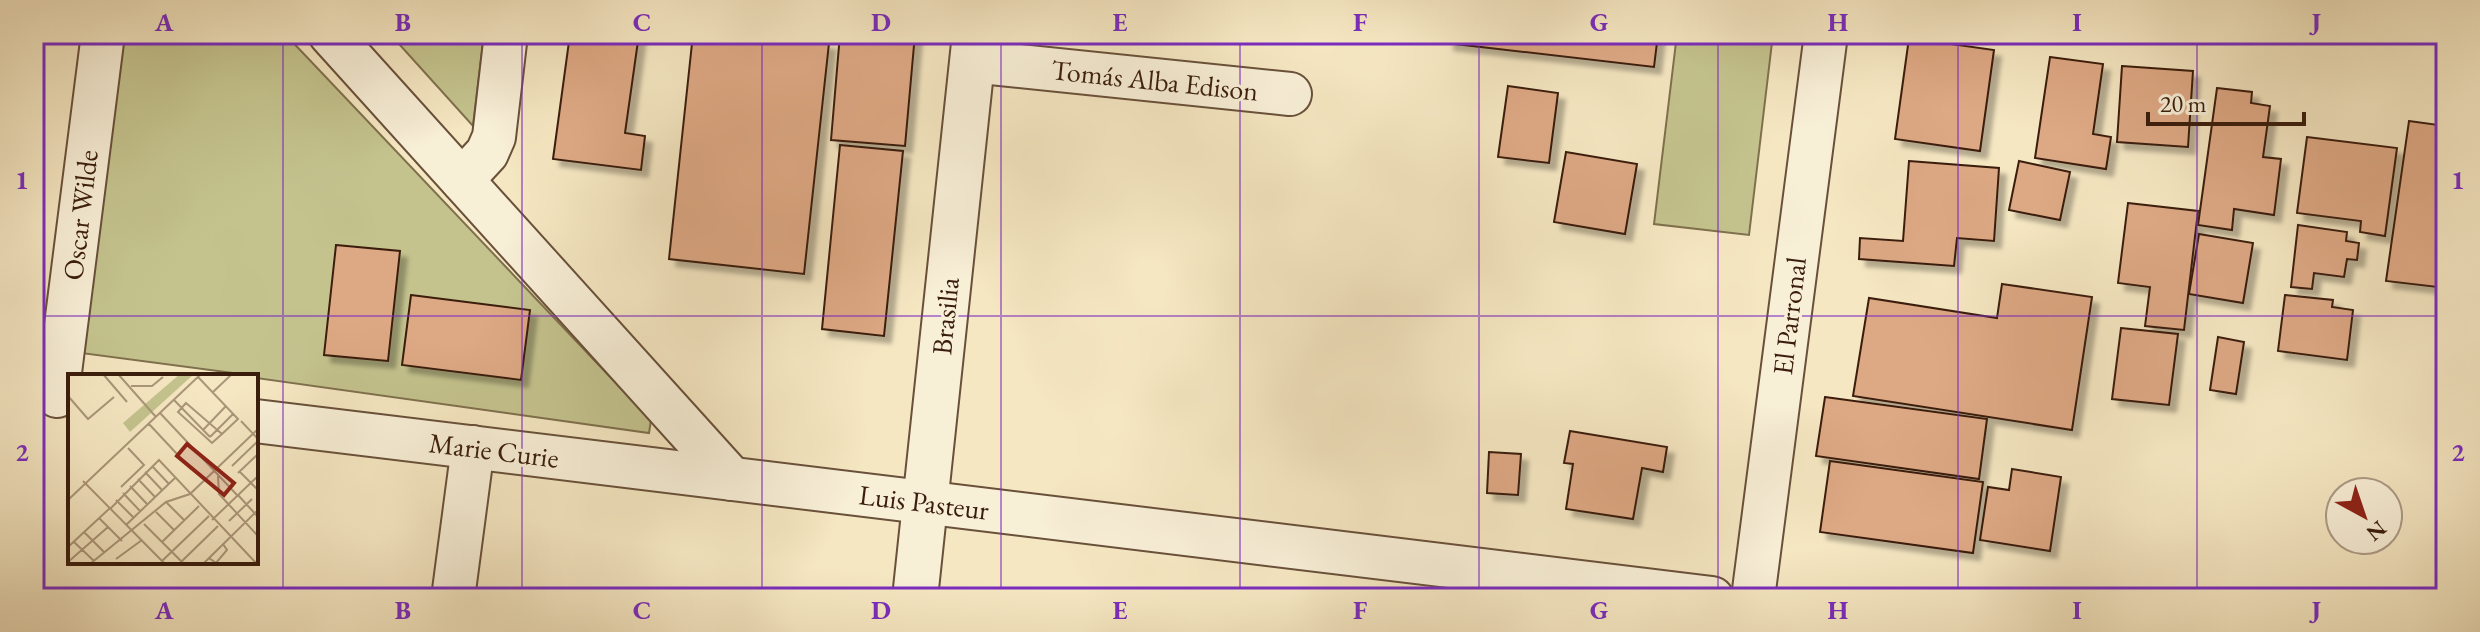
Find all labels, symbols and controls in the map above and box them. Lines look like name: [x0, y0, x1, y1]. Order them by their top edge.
text: A: [154, 5, 174, 39]
text: B: [395, 5, 411, 39]
text: C: [633, 5, 651, 39]
text: D: [871, 5, 891, 39]
text: E: [1113, 5, 1128, 39]
text: F: [1353, 5, 1367, 39]
text: G: [1590, 5, 1609, 39]
text: H: [1828, 5, 1849, 39]
text: I: [2072, 5, 2082, 39]
text: J: [2308, 5, 2321, 39]
street label: Tomás Alba Edison: [1050, 51, 1260, 109]
scale bar: [2148, 76, 2304, 126]
text: 20 m: [2160, 88, 2207, 119]
street label: Oscar Wilde: [54, 148, 106, 282]
text: 1: [15, 163, 29, 197]
text: 1: [2451, 163, 2465, 197]
street label: El Parronal: [1764, 255, 1814, 377]
street label: Brasilia: [923, 275, 967, 356]
inset map: [68, 374, 258, 564]
street label: Marie Curie: [427, 424, 561, 476]
text: 2: [15, 435, 29, 469]
text: 2: [2451, 435, 2465, 469]
street label: Luis Pasteur: [857, 476, 992, 528]
north arrow: [2324, 476, 2404, 556]
text: N: [2360, 514, 2393, 548]
text: A: [154, 593, 174, 627]
text: B: [395, 593, 411, 627]
text: C: [633, 593, 651, 627]
text: D: [871, 593, 891, 627]
text: E: [1113, 593, 1128, 627]
text: F: [1353, 593, 1367, 627]
text: G: [1590, 593, 1609, 627]
text: H: [1828, 593, 1849, 627]
text: I: [2072, 593, 2082, 627]
text: J: [2308, 593, 2321, 627]

